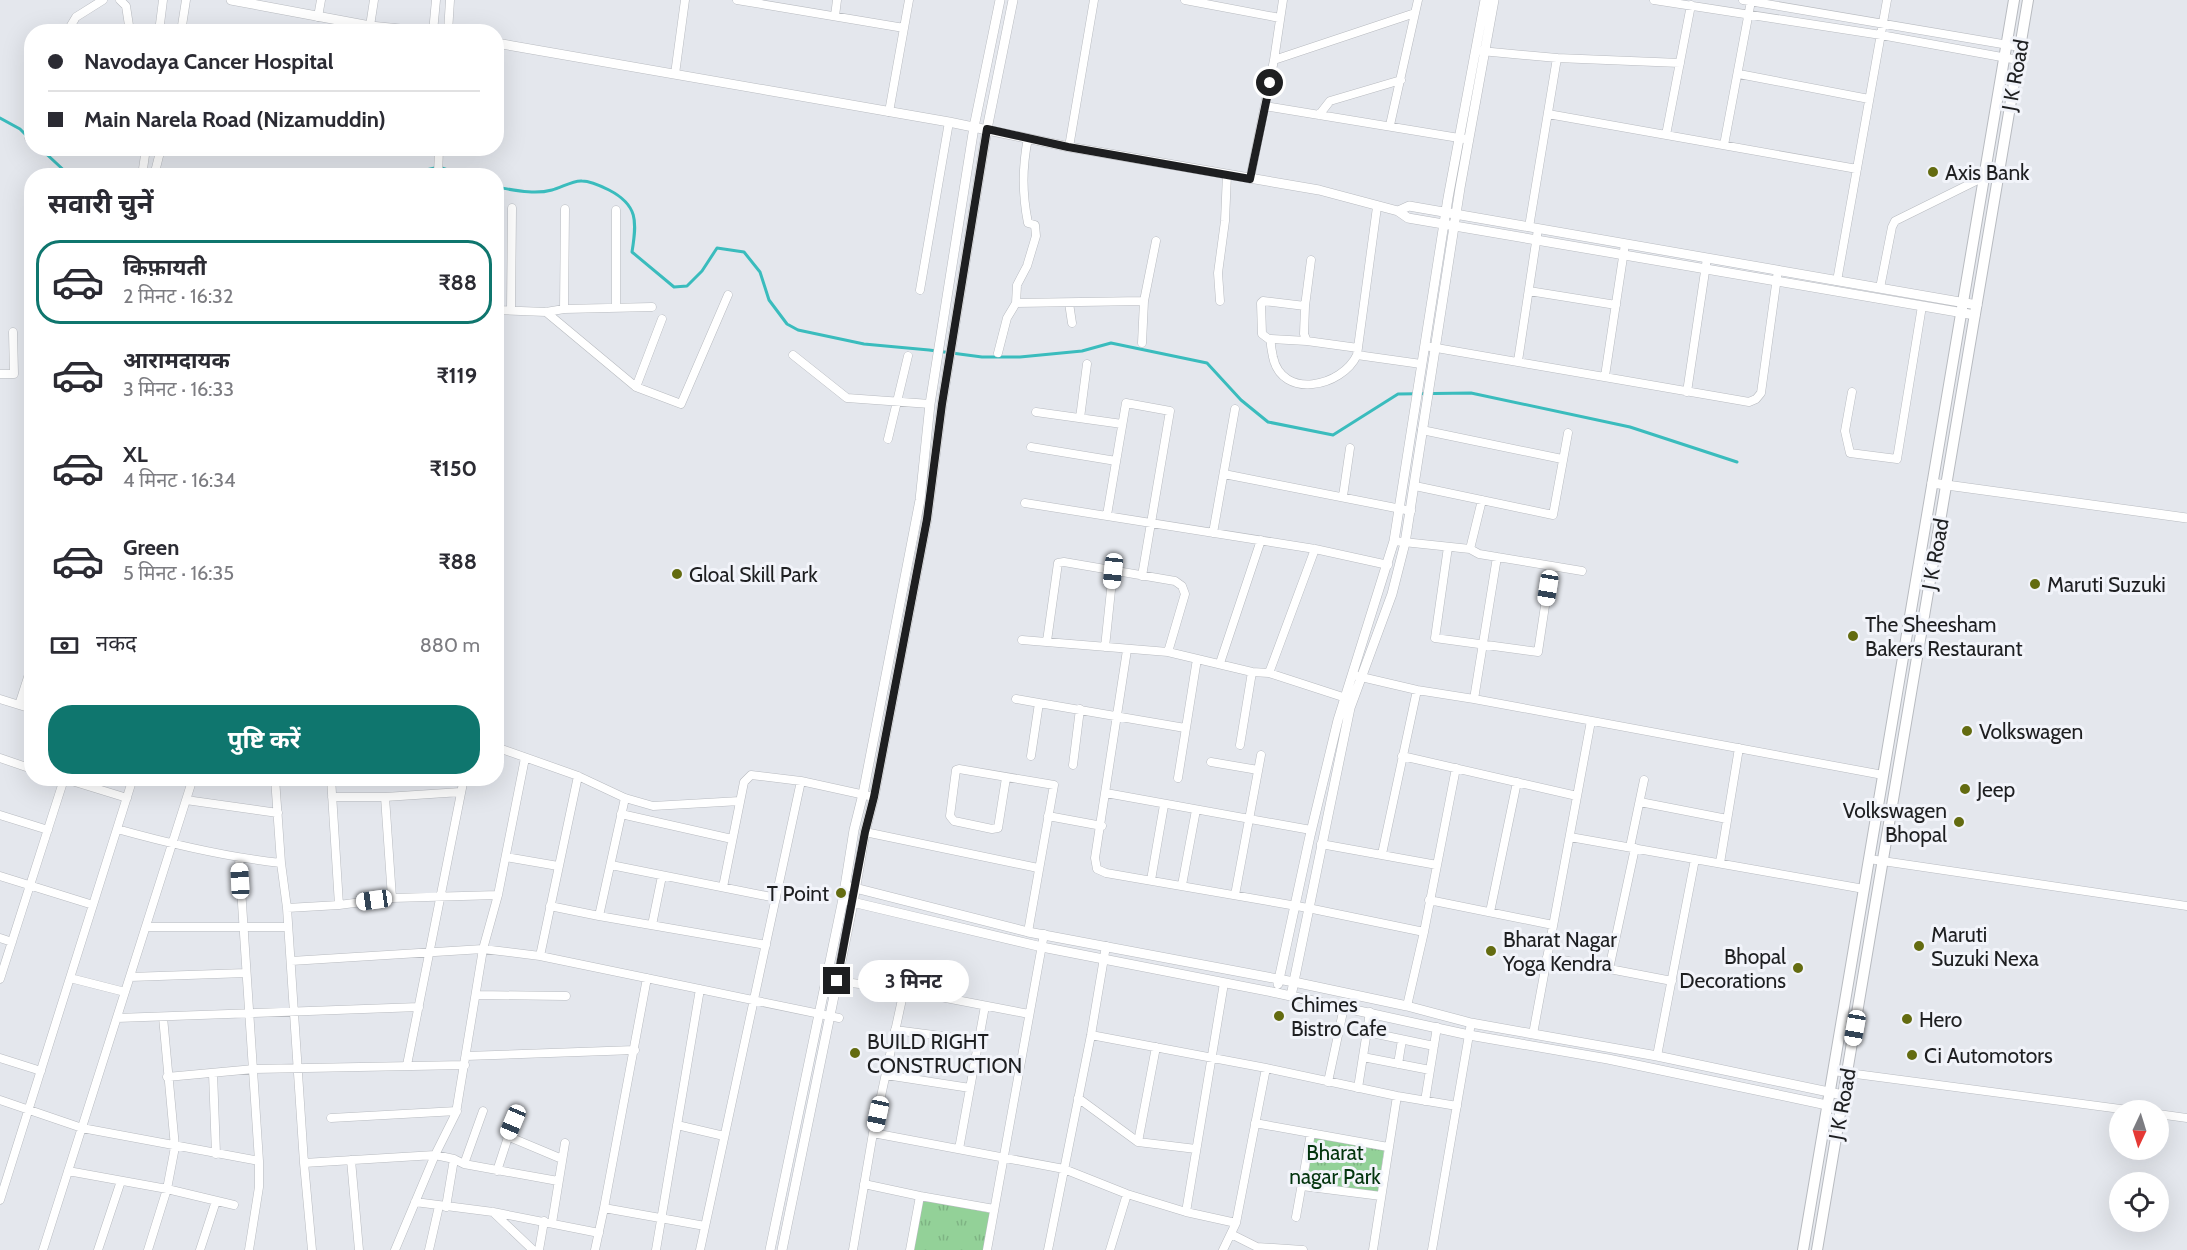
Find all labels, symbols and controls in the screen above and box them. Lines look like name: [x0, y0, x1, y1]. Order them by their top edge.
street label: J K Road: [1996, 37, 2034, 114]
text: Navodaya Cancer Hospital: [84, 48, 334, 75]
route start: [1256, 69, 1283, 96]
text: Main Narela Road (Nizamuddin): [84, 106, 386, 133]
place label: Axis Bank: [1945, 160, 2030, 185]
marker: Axis Bank: [1926, 165, 1940, 179]
text: सवारी चुनें: [48, 187, 153, 220]
text: किफ़ायती: [123, 254, 207, 281]
icon: car: [51, 255, 105, 309]
text: ₹88: [438, 269, 477, 296]
text: 2 मिनट · 16:32: [123, 284, 233, 308]
text: आरामदायक: [123, 347, 230, 374]
icon: car: [51, 348, 105, 402]
text: ₹119: [436, 362, 477, 389]
text: 3 मिनट · 16:33: [123, 377, 234, 401]
icon: car: [51, 441, 105, 495]
text: XL: [123, 441, 148, 468]
text: ₹150: [430, 455, 477, 482]
text: 4 मिनट · 16:34: [123, 468, 236, 492]
street label: J K Road: [1916, 516, 1954, 593]
icon: car: [51, 534, 105, 588]
text: Green: [123, 534, 179, 561]
text: ₹88: [438, 548, 477, 575]
car: [1102, 552, 1124, 590]
text: 5 मिनट · 16:35: [123, 561, 234, 585]
place label: Gloal Skill Park: [689, 562, 818, 587]
marker: Gloal Skill Park: [670, 567, 684, 581]
car: [1536, 569, 1560, 607]
place label: Maruti Suzuki: [2047, 572, 2166, 597]
marker: Maruti Suzuki: [2028, 577, 2042, 591]
place label: The Sheesham Bakers Restaurant: [1865, 612, 2022, 661]
icon: cash: [48, 629, 81, 662]
marker: The Sheesham Bakers Restaurant: [1846, 629, 1860, 643]
text: नकद: [96, 630, 137, 657]
text: 880 m: [420, 633, 480, 657]
button: पुष्टि करें: [48, 705, 480, 774]
place label: Volkswagen: [1979, 719, 2083, 744]
marker: Volkswagen: [1960, 724, 1974, 738]
place label: Jeep: [1976, 777, 2015, 802]
marker: Jeep: [1958, 782, 1972, 796]
place label: Volkswagen Bhopal: [1843, 798, 1947, 847]
marker: Volkswagen Bhopal: [1952, 815, 1966, 829]
car: [230, 863, 250, 899]
place label: T Point: [767, 881, 829, 906]
marker: T Point: [834, 886, 848, 900]
car: [355, 889, 393, 911]
place label: Maruti Suzuki Nexa: [1931, 922, 2039, 971]
place label: Bharat Nagar Yoga Kendra: [1502, 927, 1617, 976]
marker: Maruti Suzuki Nexa: [1912, 939, 1926, 953]
marker: Bharat Nagar Yoga Kendra: [1484, 944, 1498, 958]
place label: Bhopal Decorations: [1679, 944, 1786, 993]
callout: 3 मिनट: [858, 960, 969, 1002]
marker: Bhopal Decorations: [1791, 961, 1805, 975]
route end: [823, 967, 850, 994]
text: 3 मिनट: [885, 969, 942, 993]
place label: Chimes Bistro Cafe: [1291, 992, 1387, 1041]
place label: Hero: [1919, 1007, 1962, 1032]
marker: Chimes Bistro Cafe: [1272, 1009, 1286, 1023]
car: [1843, 1009, 1867, 1047]
marker: Hero: [1900, 1012, 1914, 1026]
place label: BUILD RIGHT CONSTRUCTION: [867, 1029, 1022, 1078]
place label: Ci Automotors: [1924, 1043, 2053, 1068]
marker: BUILD RIGHT CONSTRUCTION: [848, 1046, 862, 1060]
marker: Ci Automotors: [1905, 1048, 1919, 1062]
street label: J K Road: [1823, 1066, 1861, 1143]
car: [865, 1095, 891, 1133]
north arrow: [2109, 1100, 2169, 1160]
map controls: [2109, 1100, 2169, 1232]
car: [498, 1102, 528, 1142]
park label: Bharat nagar Park: [1289, 1140, 1381, 1189]
button: locate: [2109, 1172, 2169, 1232]

